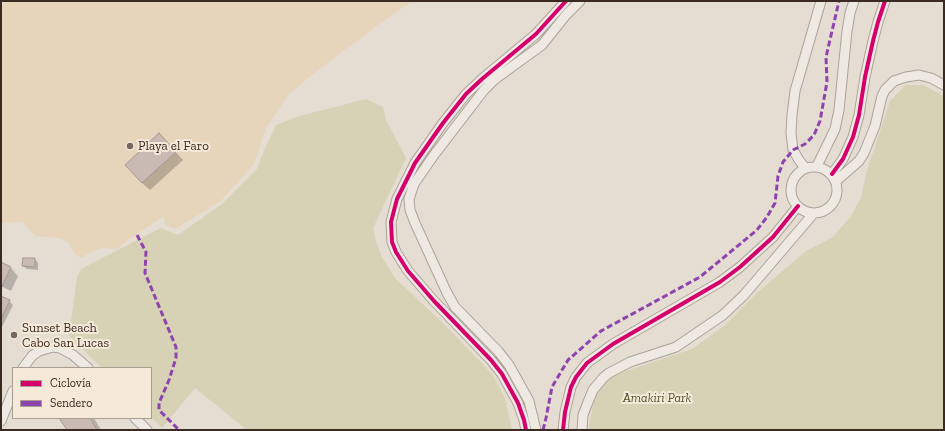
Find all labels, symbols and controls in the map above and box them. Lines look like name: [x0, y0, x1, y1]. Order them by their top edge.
place label: Playa el Faro: [138, 138, 209, 154]
marker: Playa el Faro: [125, 141, 135, 151]
place label: Sunset Beach Cabo San Lucas: [22, 320, 109, 351]
marker: Sunset Beach Cabo San Lucas: [9, 330, 19, 340]
legend: [12, 367, 152, 419]
text: Ciclovía: [50, 376, 91, 390]
park label: Amakiri Park: [623, 390, 691, 406]
text: Sendero: [50, 396, 92, 410]

